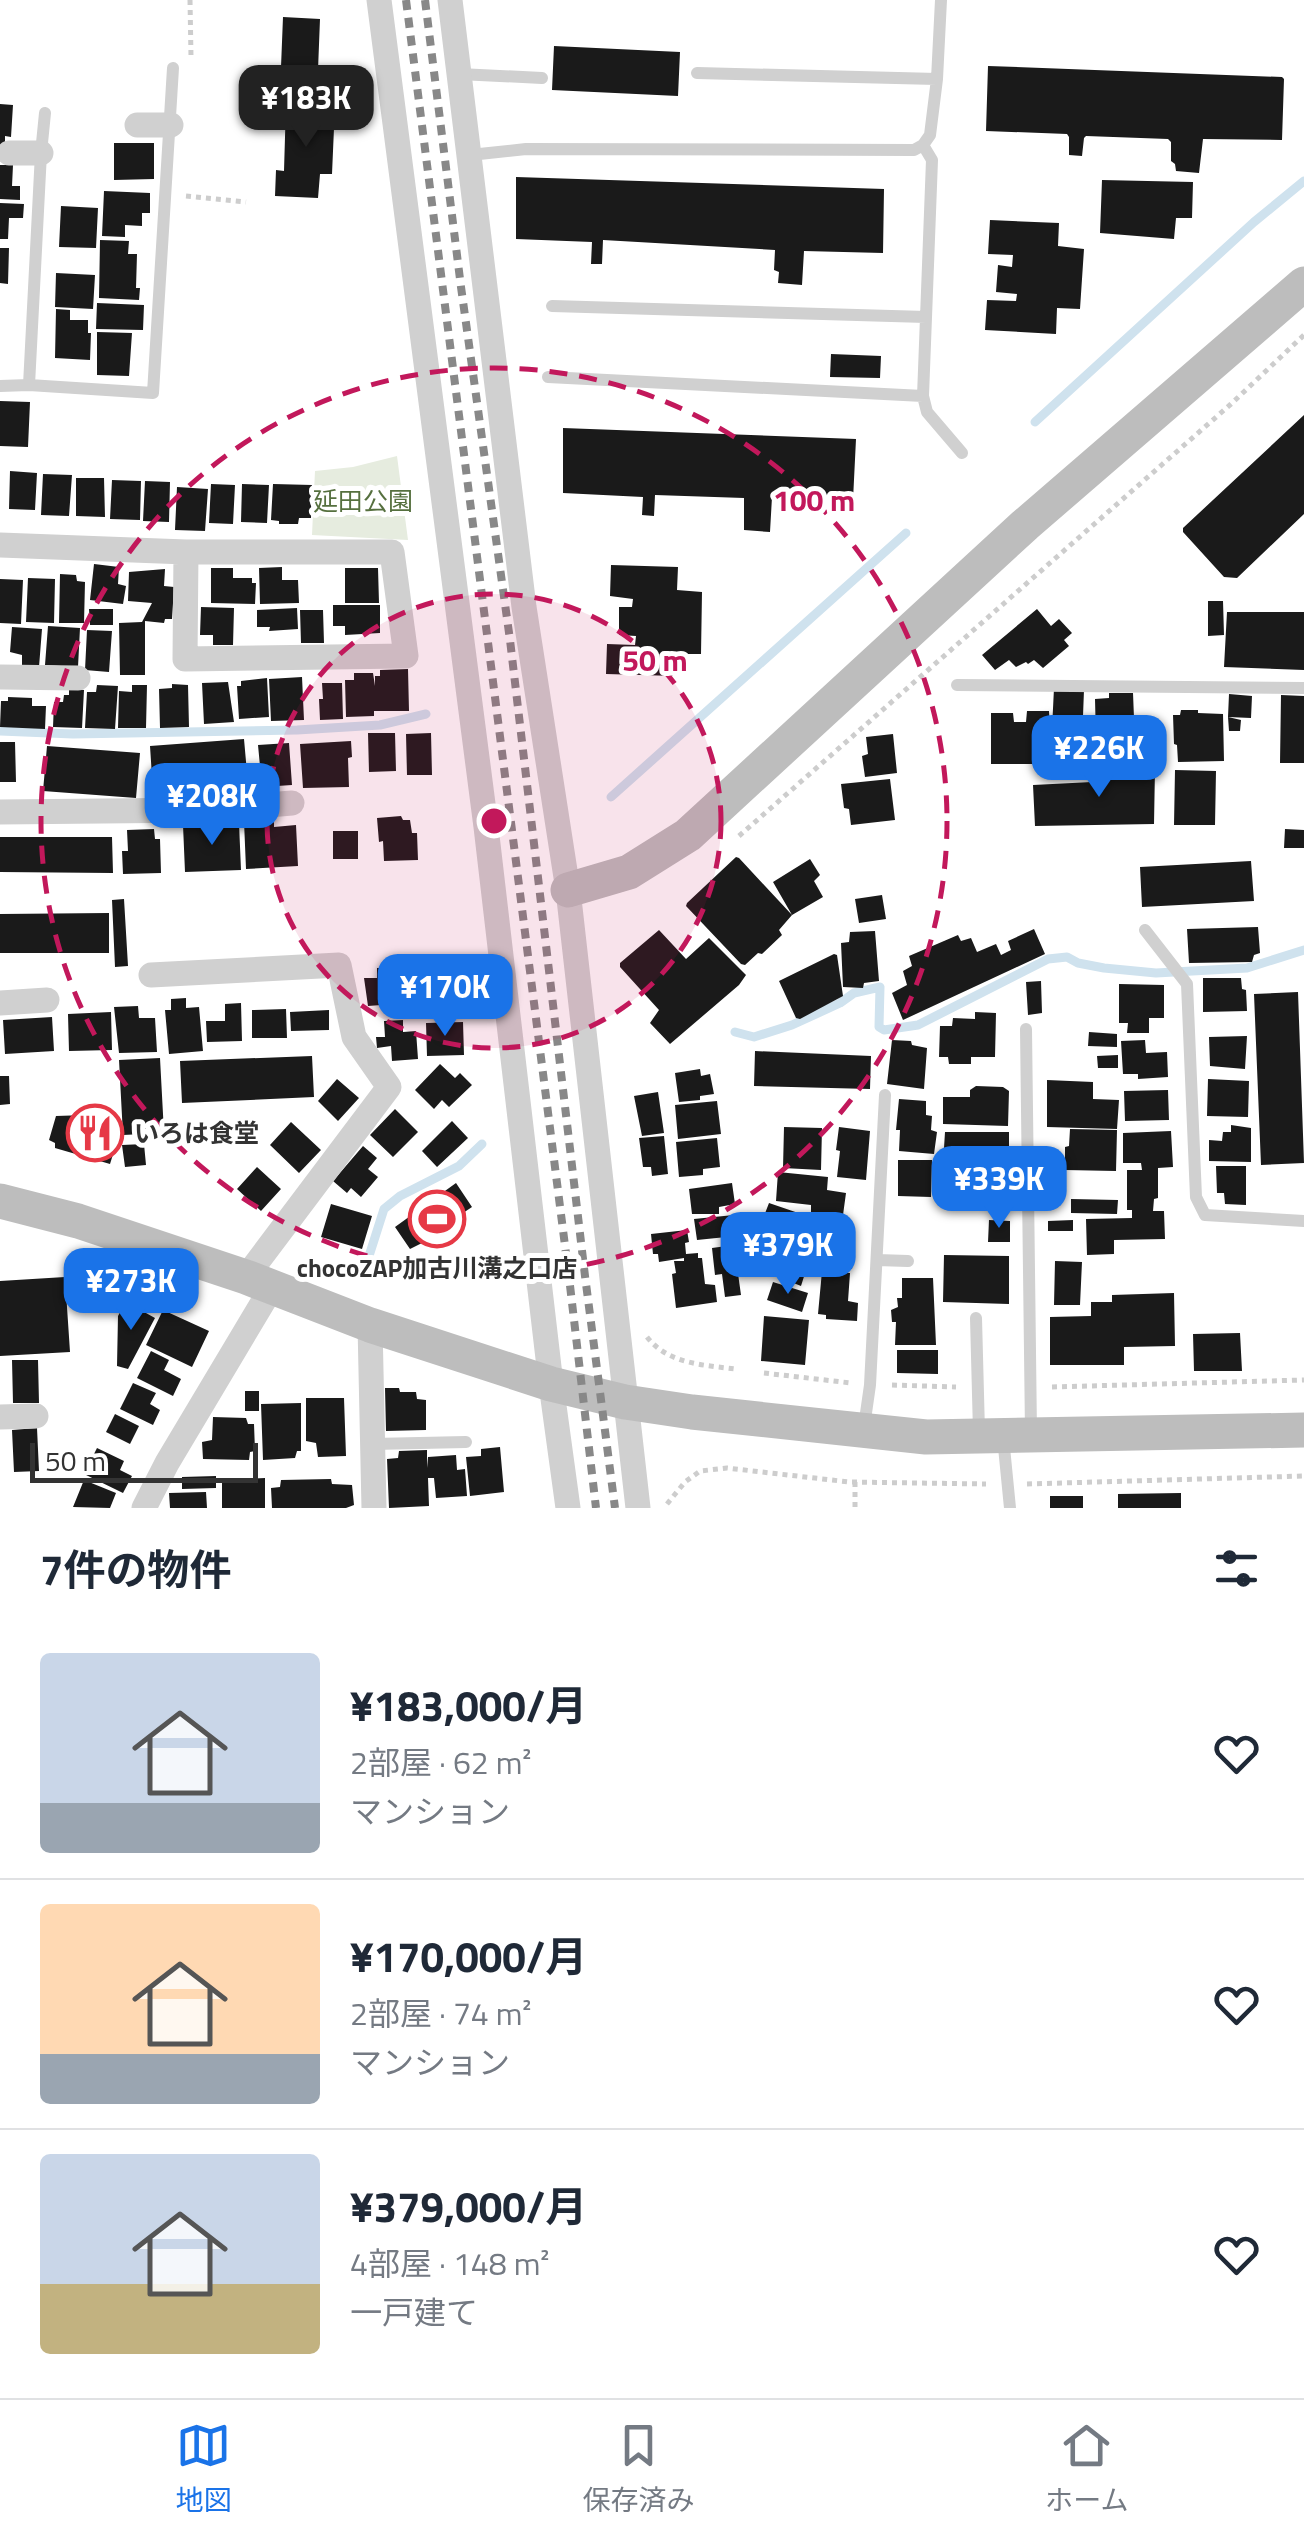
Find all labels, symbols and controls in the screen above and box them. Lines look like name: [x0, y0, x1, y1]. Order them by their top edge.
pin: ¥183K: [236, 65, 376, 150]
text: ¥183K: [261, 73, 351, 121]
text: 100 m: [773, 477, 855, 523]
park label: 延田公園: [313, 482, 413, 520]
text: 50 m: [622, 637, 688, 683]
pin: ¥226K: [1029, 715, 1169, 800]
text: ¥226K: [1054, 723, 1144, 771]
pin: ¥208K: [142, 763, 282, 848]
text: ¥208K: [167, 771, 257, 819]
centre of rings: [476, 803, 512, 839]
pin: ¥170K: [375, 954, 515, 1039]
text: ¥170K: [400, 962, 490, 1010]
restaurant icon: いろは食堂: [65, 1103, 125, 1163]
place label: いろは食堂: [134, 1114, 259, 1152]
pin: ¥339K: [929, 1146, 1069, 1231]
text: ¥339K: [954, 1154, 1044, 1202]
sports icon: chocoZAP加古川溝之口店: [407, 1189, 467, 1249]
pin: ¥379K: [718, 1212, 858, 1297]
text: ¥379K: [743, 1220, 833, 1268]
pin: ¥273K: [61, 1248, 201, 1333]
place label: chocoZAP加古川溝之口店: [297, 1249, 577, 1287]
text: ¥273K: [86, 1256, 176, 1304]
scale bar: [30, 1438, 258, 1482]
text: 50 m: [45, 1439, 106, 1482]
text: 7件の物件: [40, 1537, 232, 1601]
icon: filters: [1209, 1541, 1264, 1596]
text: ¥183,000/月: [350, 1673, 587, 1737]
icon: home: [120, 1693, 240, 1813]
icon: heart: [1209, 1726, 1264, 1781]
text: 2部屋 · 62 m²: [350, 1738, 532, 1786]
text: マンション: [350, 1787, 510, 1835]
text: ¥170,000/月: [350, 1924, 587, 1988]
icon: home: [120, 1944, 240, 2064]
icon: heart: [1209, 1977, 1264, 2032]
text: 2部屋 · 74 m²: [350, 1989, 532, 2037]
text: マンション: [350, 2038, 510, 2086]
text: ¥379,000/月: [350, 2174, 587, 2238]
icon: home: [120, 2194, 240, 2314]
icon: heart: [1209, 2227, 1264, 2282]
text: 4部屋 · 148 m²: [350, 2239, 549, 2287]
text: 一戸建て: [350, 2288, 478, 2336]
tab: 地図: [175, 2418, 231, 2521]
tab: 保存済み: [582, 2418, 694, 2521]
tab: ホーム: [1045, 2418, 1129, 2521]

